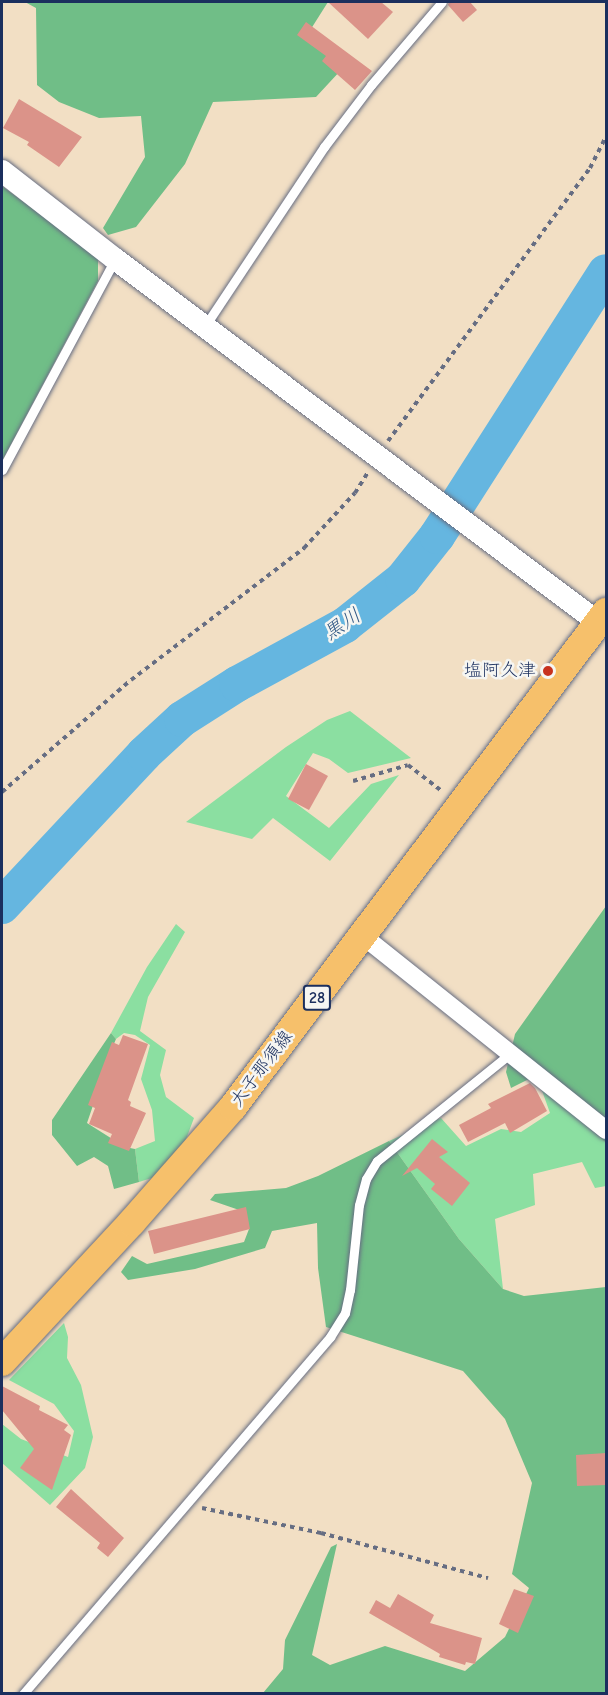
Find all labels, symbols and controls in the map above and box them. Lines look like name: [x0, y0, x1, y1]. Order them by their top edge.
water label: 黒川: [319, 603, 365, 645]
place label: 塩阿久津: [464, 660, 536, 682]
marker: 塩阿久津: [541, 664, 555, 678]
road number: 28: [302, 985, 332, 1011]
street label: 大子那須線: [226, 1027, 298, 1111]

